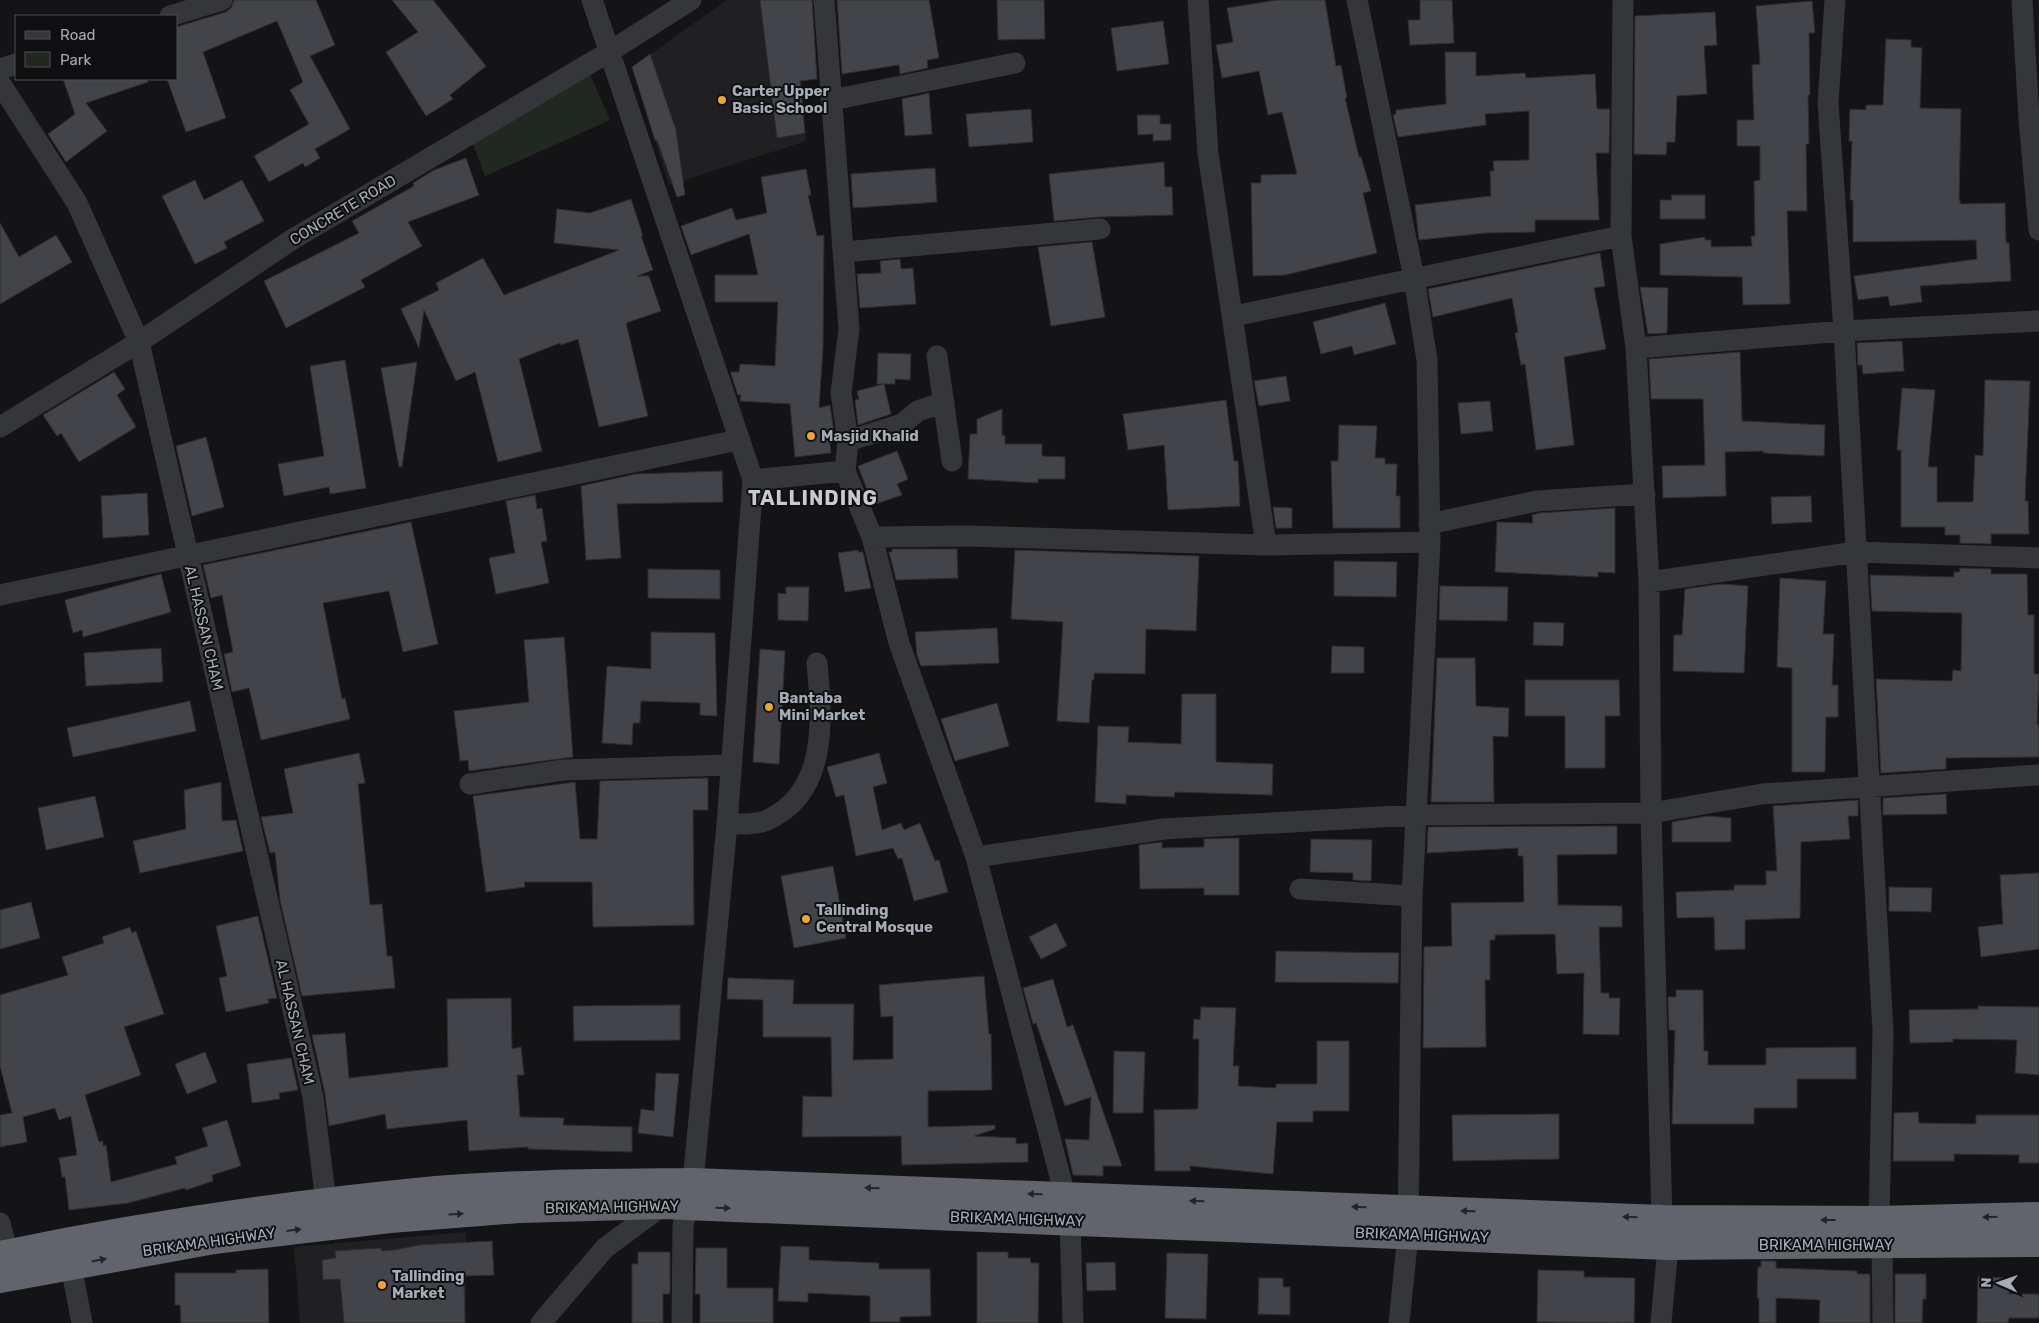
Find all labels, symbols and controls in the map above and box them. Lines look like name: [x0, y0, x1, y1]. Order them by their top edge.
legend: [15, 15, 178, 80]
text: Road: [60, 26, 96, 44]
text: Park: [60, 51, 91, 69]
place label: Carter Upper Basic School: [732, 82, 830, 117]
marker: Carter Upper Basic School: [716, 94, 728, 106]
street label: CONCRETE ROAD: [286, 171, 400, 249]
place label: Masjid Khalid: [821, 427, 919, 445]
marker: Masjid Khalid: [805, 430, 817, 442]
district label: TALLINDING: [748, 486, 878, 510]
street label: AL HASSAN CHAM: [181, 564, 227, 692]
place label: Bantaba Mini Market: [779, 689, 865, 724]
marker: Bantaba Mini Market: [763, 701, 775, 713]
place label: Tallinding Central Mosque: [816, 901, 933, 936]
marker: Tallinding Central Mosque: [800, 913, 812, 925]
street label: AL HASSAN CHAM: [272, 958, 318, 1086]
one-way arrow: [864, 1184, 880, 1192]
one-way arrow: [1026, 1190, 1042, 1198]
one-way arrow: [1189, 1196, 1205, 1204]
street label: BRIKAMA HIGHWAY: [545, 1197, 680, 1217]
one-way arrow: [1351, 1203, 1367, 1211]
one-way arrow: [716, 1204, 732, 1212]
one-way arrow: [1460, 1207, 1476, 1215]
street label: BRIKAMA HIGHWAY: [950, 1208, 1085, 1230]
one-way arrow: [448, 1210, 464, 1218]
one-way arrow: [1622, 1213, 1638, 1221]
one-way arrow: [1982, 1214, 1998, 1222]
one-way arrow: [1820, 1216, 1836, 1224]
street label: BRIKAMA HIGHWAY: [141, 1224, 277, 1260]
street label: BRIKAMA HIGHWAY: [1355, 1224, 1490, 1246]
one-way arrow: [287, 1226, 303, 1234]
street label: BRIKAMA HIGHWAY: [1759, 1236, 1893, 1254]
one-way arrow: [92, 1256, 107, 1264]
north arrow: [1974, 1258, 2024, 1308]
place label: Tallinding Market: [392, 1267, 464, 1302]
text: N: [1978, 1277, 1995, 1288]
marker: Tallinding Market: [376, 1279, 388, 1291]

